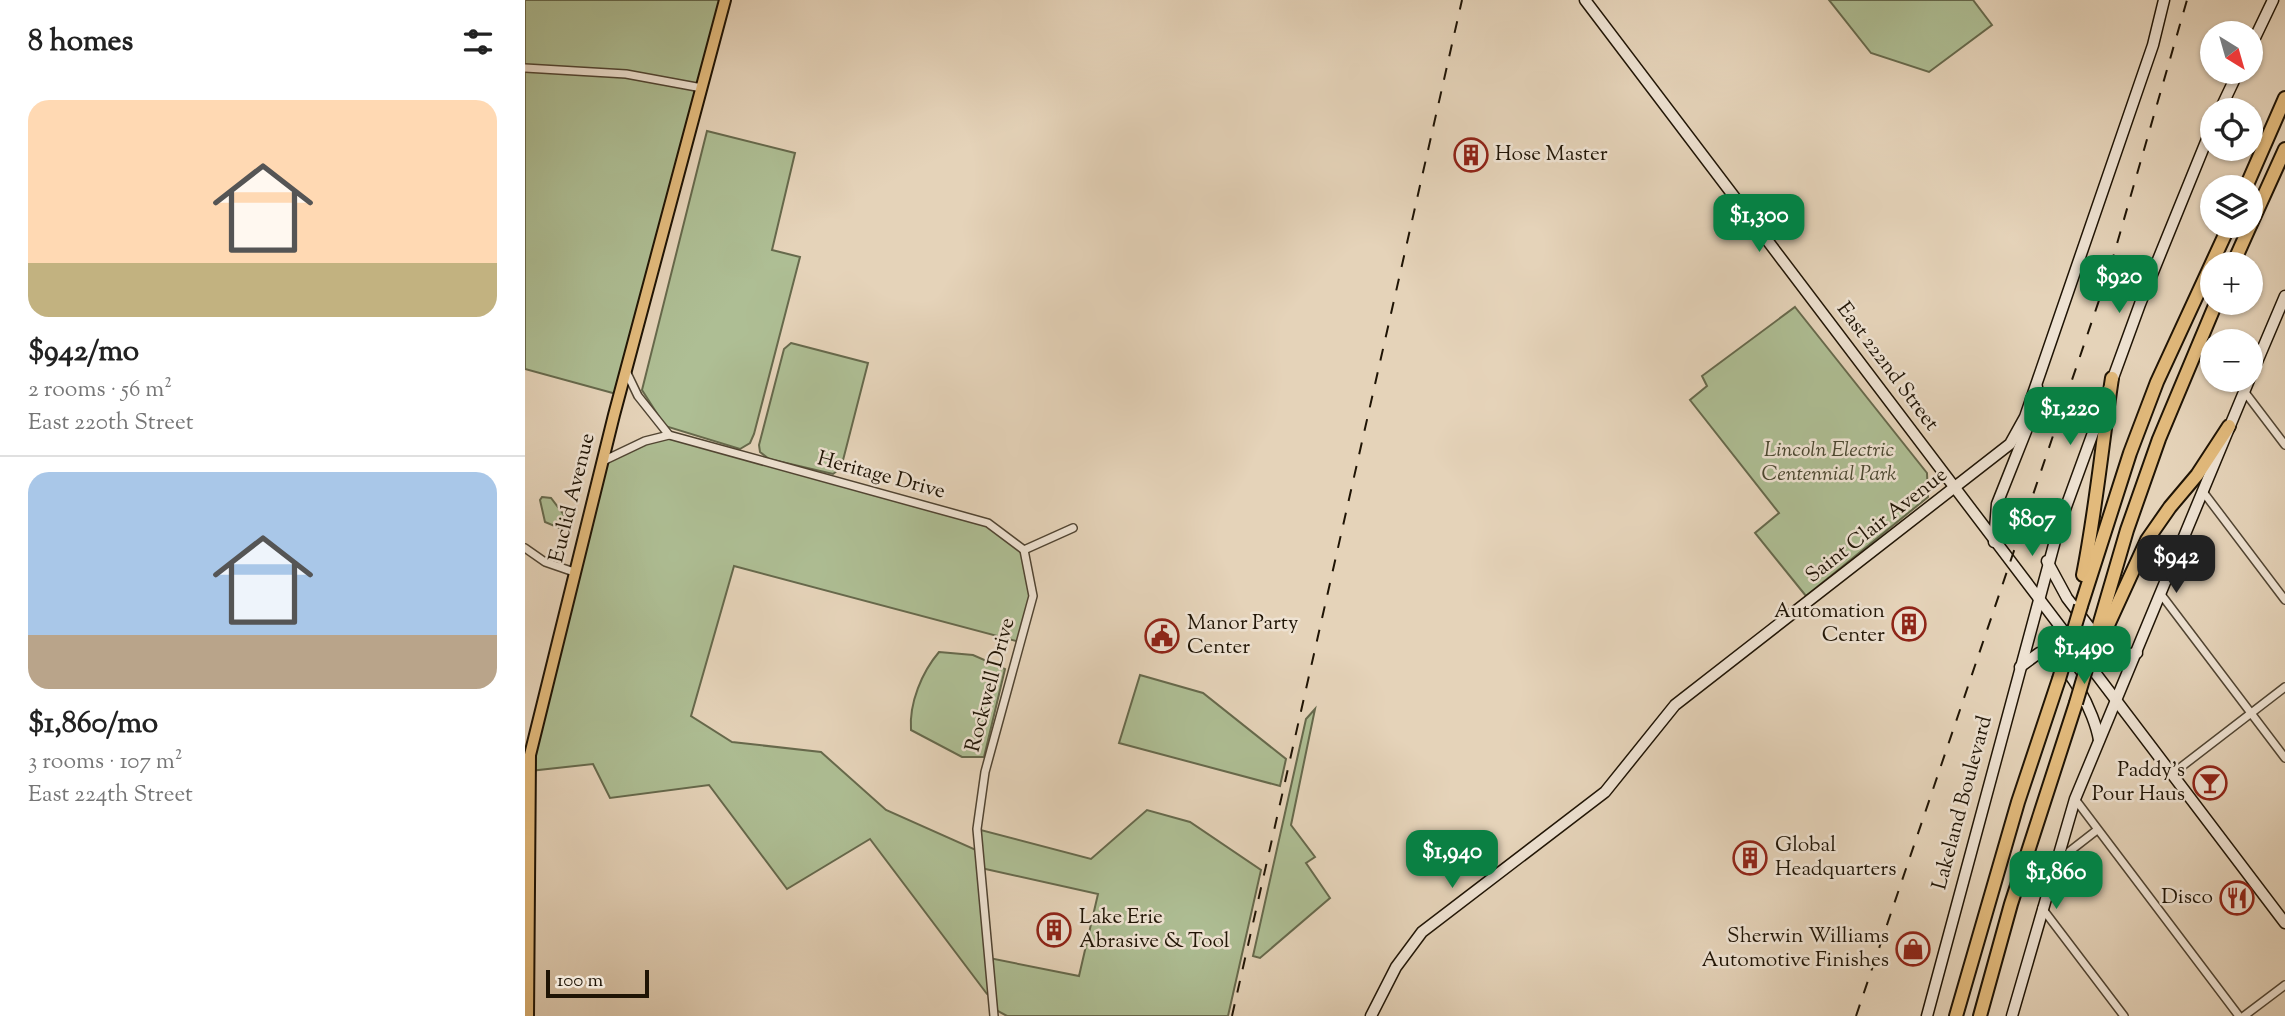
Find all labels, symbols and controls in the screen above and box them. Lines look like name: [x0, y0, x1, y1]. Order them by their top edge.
text: 8 homes: [28, 21, 133, 64]
north arrow: [2200, 21, 2263, 84]
map controls: [2200, 21, 2263, 392]
icon: filters: [459, 23, 497, 61]
button: locate: [2200, 98, 2263, 161]
building icon: Hose Master: [1452, 136, 1490, 174]
place label: Hose Master: [1495, 140, 1608, 170]
icon: home: [200, 145, 326, 271]
button: layers: [2200, 175, 2263, 238]
pin: $1,300: [1702, 194, 1816, 254]
text: $1,300: [1729, 200, 1789, 233]
button: +: [2200, 252, 2263, 315]
pin: $920: [2078, 256, 2160, 315]
text: $920: [2096, 261, 2142, 294]
street label: East 222nd Street: [1829, 296, 1945, 438]
button: −: [2200, 329, 2263, 392]
text: $942/mo: [28, 331, 139, 374]
text: 2 rooms · 56 m²: [28, 374, 172, 407]
pin: $1,220: [2013, 388, 2127, 447]
text: $1,220: [2040, 393, 2100, 426]
text: East 220th Street: [28, 407, 194, 440]
street label: Euclid Avenue: [542, 430, 604, 566]
park label: Lincoln Electric Centennial Park: [1762, 436, 1897, 490]
street label: Heritage Drive: [814, 444, 948, 508]
street label: Saint Clair Avenue: [1800, 461, 1954, 591]
pin: $807: [1991, 498, 2073, 558]
text: $807: [2008, 504, 2056, 537]
icon: home: [200, 517, 326, 643]
pin: $942: [2135, 536, 2217, 595]
text: $942: [2153, 541, 2199, 574]
place label: Automation Center: [1774, 597, 1885, 651]
building icon: Automation Center: [1890, 605, 1928, 643]
place label: Manor Party Center: [1187, 609, 1299, 663]
street label: Rockwell Drive: [959, 615, 1023, 755]
public building icon: Manor Party Center: [1143, 617, 1181, 655]
pin: $1,490: [2027, 626, 2141, 686]
text: $1,490: [2054, 632, 2114, 665]
text: $1,860/mo: [28, 703, 158, 746]
street label: Lakeland Boulevard: [1925, 712, 2001, 893]
text: 3 rooms · 107 m²: [28, 746, 183, 779]
place label: Paddy's Pour Haus: [2092, 756, 2185, 810]
bar icon: Paddy's Pour Haus: [2191, 764, 2229, 802]
text: East 224th Street: [28, 779, 193, 812]
pin: $1,940: [1395, 830, 1509, 890]
place label: Global Headquarters: [1775, 831, 1896, 885]
text: $1,940: [1422, 836, 1482, 869]
building icon: Global Headquarters: [1731, 839, 1769, 877]
pin: $1,860: [1999, 852, 2113, 911]
text: $1,860: [2026, 857, 2086, 890]
restaurant icon: Disco: [2218, 879, 2256, 917]
place label: Disco: [2161, 883, 2213, 913]
place label: Lake Erie Abrasive & Tool: [1079, 903, 1230, 957]
building icon: Lake Erie Abrasive & Tool: [1035, 911, 1073, 949]
place label: Sherwin Williams Automotive Finishes: [1702, 922, 1889, 976]
shop icon: Sherwin Williams Automotive Finishes: [1894, 930, 1932, 968]
scale bar: [546, 967, 649, 999]
text: 100 m: [557, 968, 603, 995]

